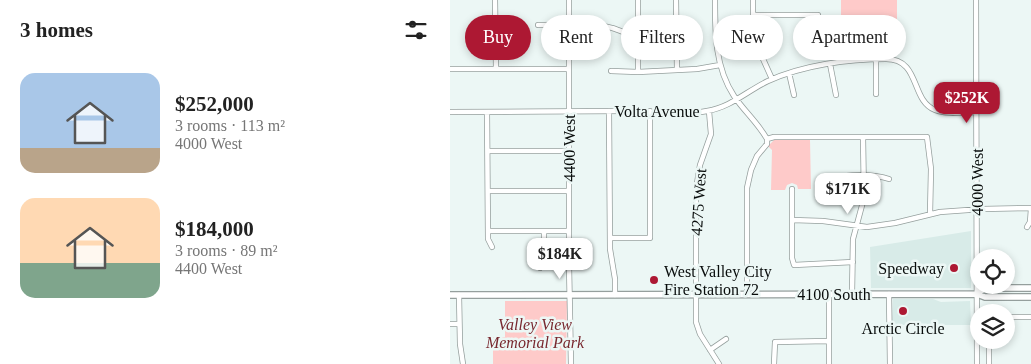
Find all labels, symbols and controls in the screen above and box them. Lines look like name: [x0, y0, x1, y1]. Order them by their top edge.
chip: Buy: [465, 15, 531, 60]
chip: Rent: [541, 15, 611, 60]
chip: Filters: [621, 15, 703, 60]
chip: New: [713, 15, 783, 60]
chip: Apartment: [793, 15, 906, 60]
icon: filters: [402, 16, 430, 44]
text: 3 homes: [20, 18, 93, 42]
pin: $252K: [932, 82, 1002, 124]
text: $252K: [945, 89, 989, 106]
text: $252,000: [175, 92, 254, 116]
icon: home: [60, 93, 120, 153]
street label: Volta Avenue: [614, 103, 700, 120]
street label: 4400 West: [561, 114, 578, 182]
text: 3 rooms · 113 m²: [175, 117, 285, 134]
text: 4000 West: [175, 135, 242, 152]
street label: 4000 West: [969, 148, 986, 216]
street label: 4275 West: [688, 167, 709, 236]
pin: $171K: [813, 172, 883, 215]
text: $171K: [826, 180, 870, 197]
text: $184,000: [175, 217, 254, 241]
icon: home: [60, 218, 120, 278]
pin: $184K: [525, 238, 595, 280]
text: 3 rooms · 89 m²: [175, 242, 278, 259]
text: $184K: [538, 245, 582, 262]
map controls: [970, 249, 1015, 349]
button: locate: [970, 249, 1015, 294]
text: 4400 West: [175, 260, 242, 277]
place label: Speedway: [878, 260, 944, 278]
marker: Speedway: [948, 262, 960, 274]
place label: West Valley City Fire Station 72: [664, 263, 772, 298]
marker: West Valley City Fire Station 72: [648, 274, 660, 286]
street label: 4100 South: [797, 286, 871, 303]
button: layers: [970, 304, 1015, 349]
marker: Arctic Circle: [897, 305, 909, 317]
park label: Valley View Memorial Park: [485, 316, 585, 351]
place label: Arctic Circle: [861, 320, 945, 337]

